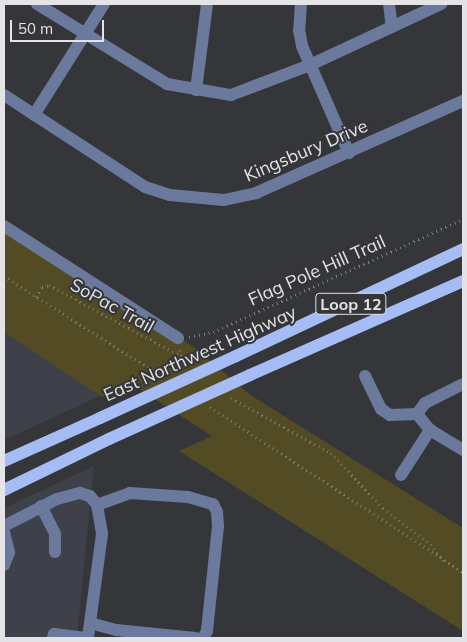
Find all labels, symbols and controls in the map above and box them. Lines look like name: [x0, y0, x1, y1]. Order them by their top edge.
scale bar: [12, 10, 106, 42]
text: 50 m: [18, 19, 53, 38]
street label: Kingsbury Drive: [241, 115, 371, 187]
street label: Flag Pole Hill Trail: [245, 231, 389, 311]
street label: SoPac Trail: [66, 274, 158, 338]
road number: Loop 12: [315, 290, 387, 318]
street label: East Northwest Highway: [100, 302, 300, 406]

